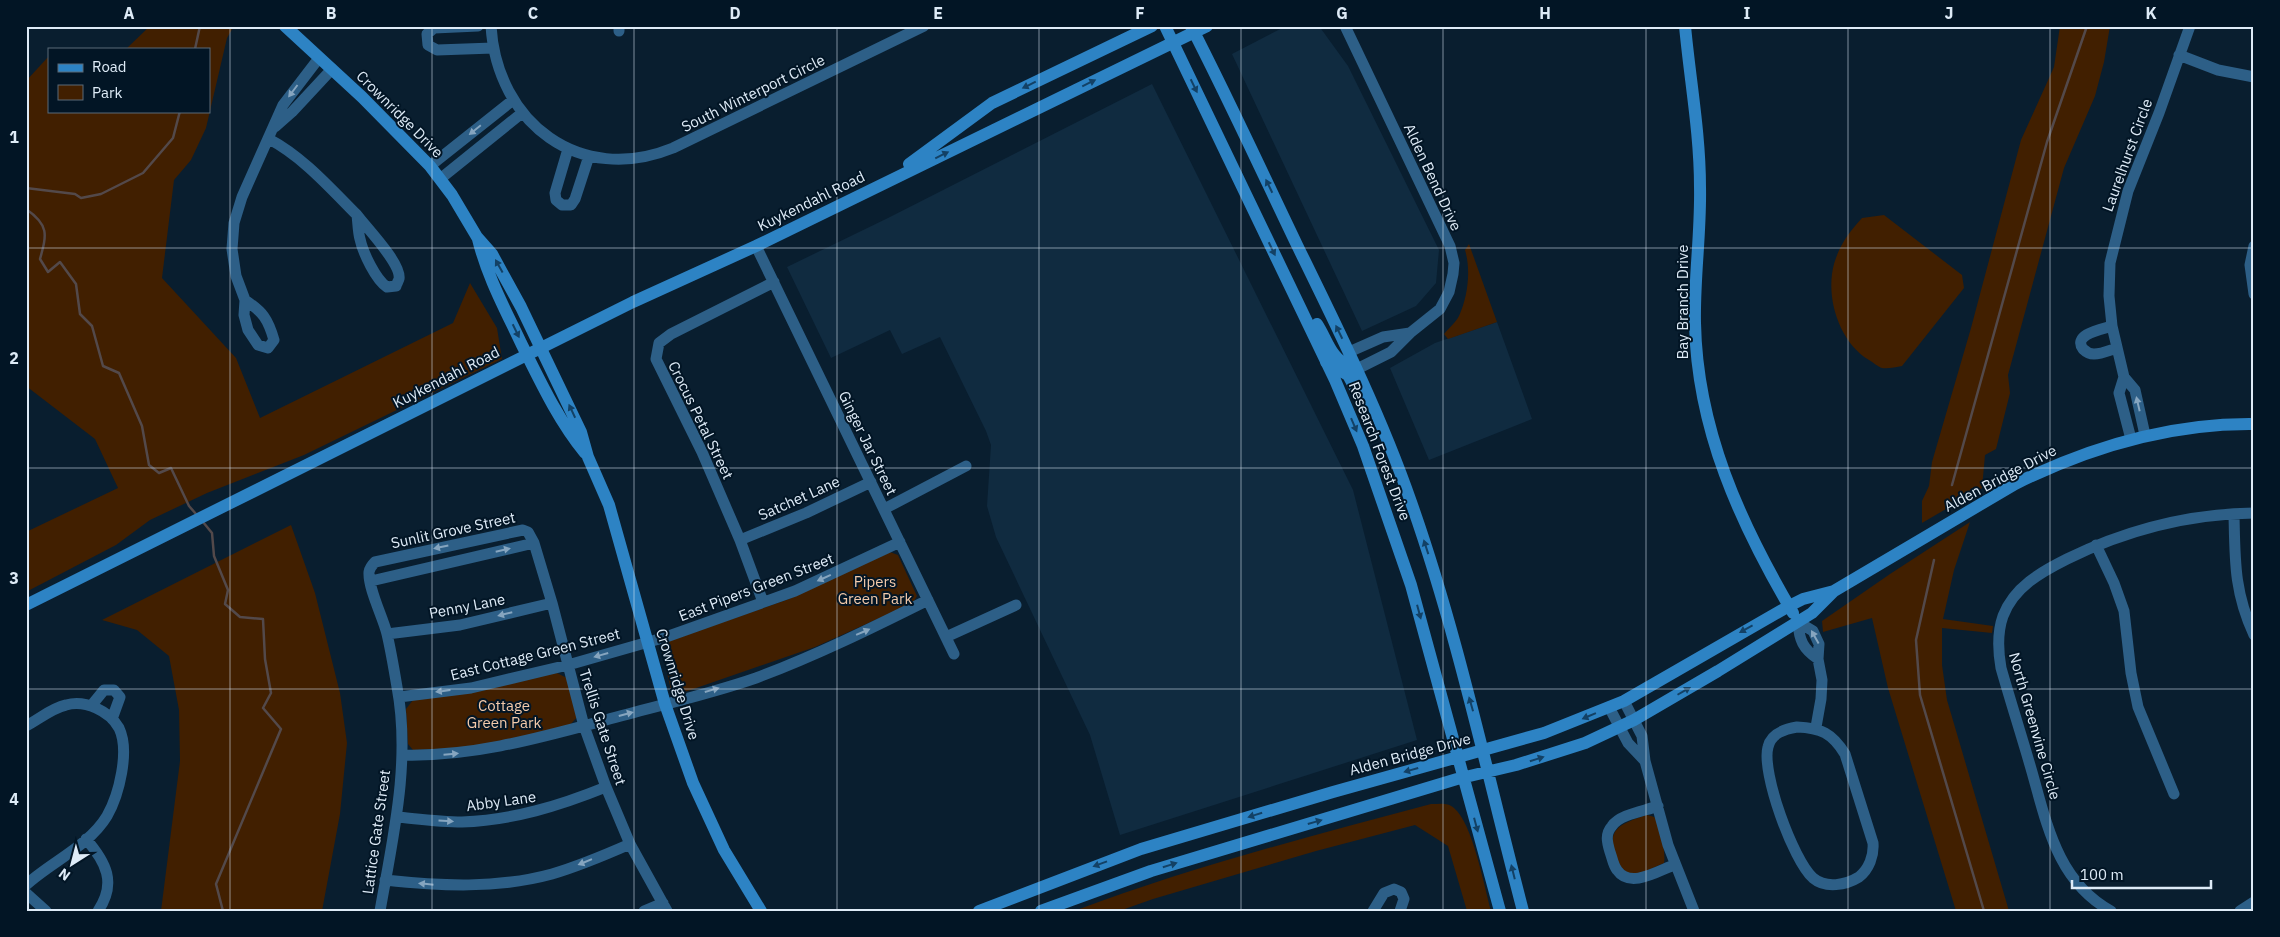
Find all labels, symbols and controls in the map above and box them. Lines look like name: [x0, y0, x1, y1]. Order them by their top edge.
text: A: [124, 3, 135, 23]
text: B: [326, 3, 337, 23]
text: C: [528, 3, 538, 23]
text: D: [729, 3, 741, 23]
text: E: [933, 3, 943, 23]
text: F: [1135, 3, 1145, 23]
text: G: [1336, 3, 1348, 23]
text: H: [1539, 3, 1551, 23]
text: I: [1744, 3, 1751, 23]
text: J: [1945, 3, 1953, 23]
text: K: [2145, 3, 2157, 23]
legend: [48, 48, 210, 112]
street label: South Winterport Circle: [678, 50, 828, 136]
text: Road: [92, 57, 127, 76]
street label: Crownridge Drive: [352, 66, 448, 162]
one-way arrow: [1081, 79, 1096, 88]
one-way arrow: [1191, 79, 1199, 93]
one-way arrow: [1022, 81, 1037, 90]
text: Park: [92, 83, 122, 102]
one-way arrow: [287, 84, 298, 97]
street label: Laurelhurst Circle: [2098, 96, 2156, 214]
street label: Alden Bend Drive: [1400, 120, 1466, 234]
one-way arrow: [469, 125, 482, 136]
text: 1: [9, 127, 19, 147]
one-way arrow: [935, 151, 950, 159]
street label: Kuykendahl Road: [754, 167, 868, 235]
one-way arrow: [1264, 178, 1273, 193]
one-way arrow: [1268, 241, 1276, 256]
street label: Bay Branch Drive: [1673, 245, 1692, 359]
one-way arrow: [495, 259, 503, 273]
one-way arrow: [511, 323, 520, 338]
one-way arrow: [1335, 325, 1343, 339]
street label: Kuykendahl Road: [390, 342, 502, 412]
text: 2: [9, 348, 19, 368]
street label: Crocus Petal Street: [664, 358, 738, 482]
street label: Research Forest Drive: [1345, 379, 1415, 523]
street label: Ginger Jar Street: [835, 388, 901, 498]
one-way arrow: [2134, 397, 2142, 412]
one-way arrow: [567, 404, 575, 418]
one-way arrow: [1351, 418, 1359, 432]
street label: Alden Bridge Drive: [1940, 440, 2060, 516]
street label: Satchet Lane: [755, 472, 843, 524]
street label: Sunlit Grove Street: [389, 508, 517, 552]
one-way arrow: [1422, 540, 1429, 555]
one-way arrow: [434, 543, 449, 551]
one-way arrow: [496, 546, 511, 554]
street label: East Pipers Green Street: [676, 549, 836, 625]
text: 3: [9, 568, 19, 588]
park label: Pipers Green Park: [838, 572, 912, 608]
one-way arrow: [817, 575, 831, 583]
street label: Penny Lane: [427, 589, 507, 623]
one-way arrow: [1415, 604, 1423, 619]
one-way arrow: [497, 611, 512, 619]
street label: East Cottage Green Street: [448, 624, 622, 684]
one-way arrow: [1740, 625, 1753, 634]
street label: Crownridge Drive: [652, 626, 704, 742]
one-way arrow: [856, 627, 870, 635]
one-way arrow: [1810, 631, 1819, 644]
street label: North Greenvine Circle: [2005, 650, 2065, 802]
one-way arrow: [593, 652, 608, 660]
street label: Trellis Gate Street: [575, 667, 631, 787]
one-way arrow: [704, 686, 719, 694]
one-way arrow: [434, 687, 450, 695]
one-way arrow: [1677, 687, 1690, 696]
park label: Cottage Green Park: [467, 696, 541, 732]
one-way arrow: [1467, 696, 1475, 711]
one-way arrow: [619, 710, 634, 718]
one-way arrow: [1582, 712, 1596, 720]
street label: Alden Bridge Drive: [1347, 729, 1473, 779]
one-way arrow: [443, 750, 459, 758]
one-way arrow: [1529, 754, 1544, 762]
one-way arrow: [1404, 767, 1419, 775]
street label: Lattice Gate Street: [358, 769, 394, 895]
street label: Abby Lane: [465, 787, 537, 815]
text: 4: [9, 789, 19, 809]
one-way arrow: [1248, 811, 1263, 819]
one-way arrow: [1473, 817, 1481, 832]
one-way arrow: [438, 818, 454, 826]
one-way arrow: [1308, 818, 1323, 826]
north arrow: [48, 840, 98, 890]
scale bar: [2072, 857, 2211, 889]
one-way arrow: [577, 858, 592, 866]
one-way arrow: [1162, 860, 1177, 868]
one-way arrow: [1093, 861, 1108, 868]
text: N: [55, 864, 74, 885]
one-way arrow: [1509, 865, 1517, 880]
text: 100 m: [2080, 865, 2124, 884]
one-way arrow: [417, 880, 433, 888]

